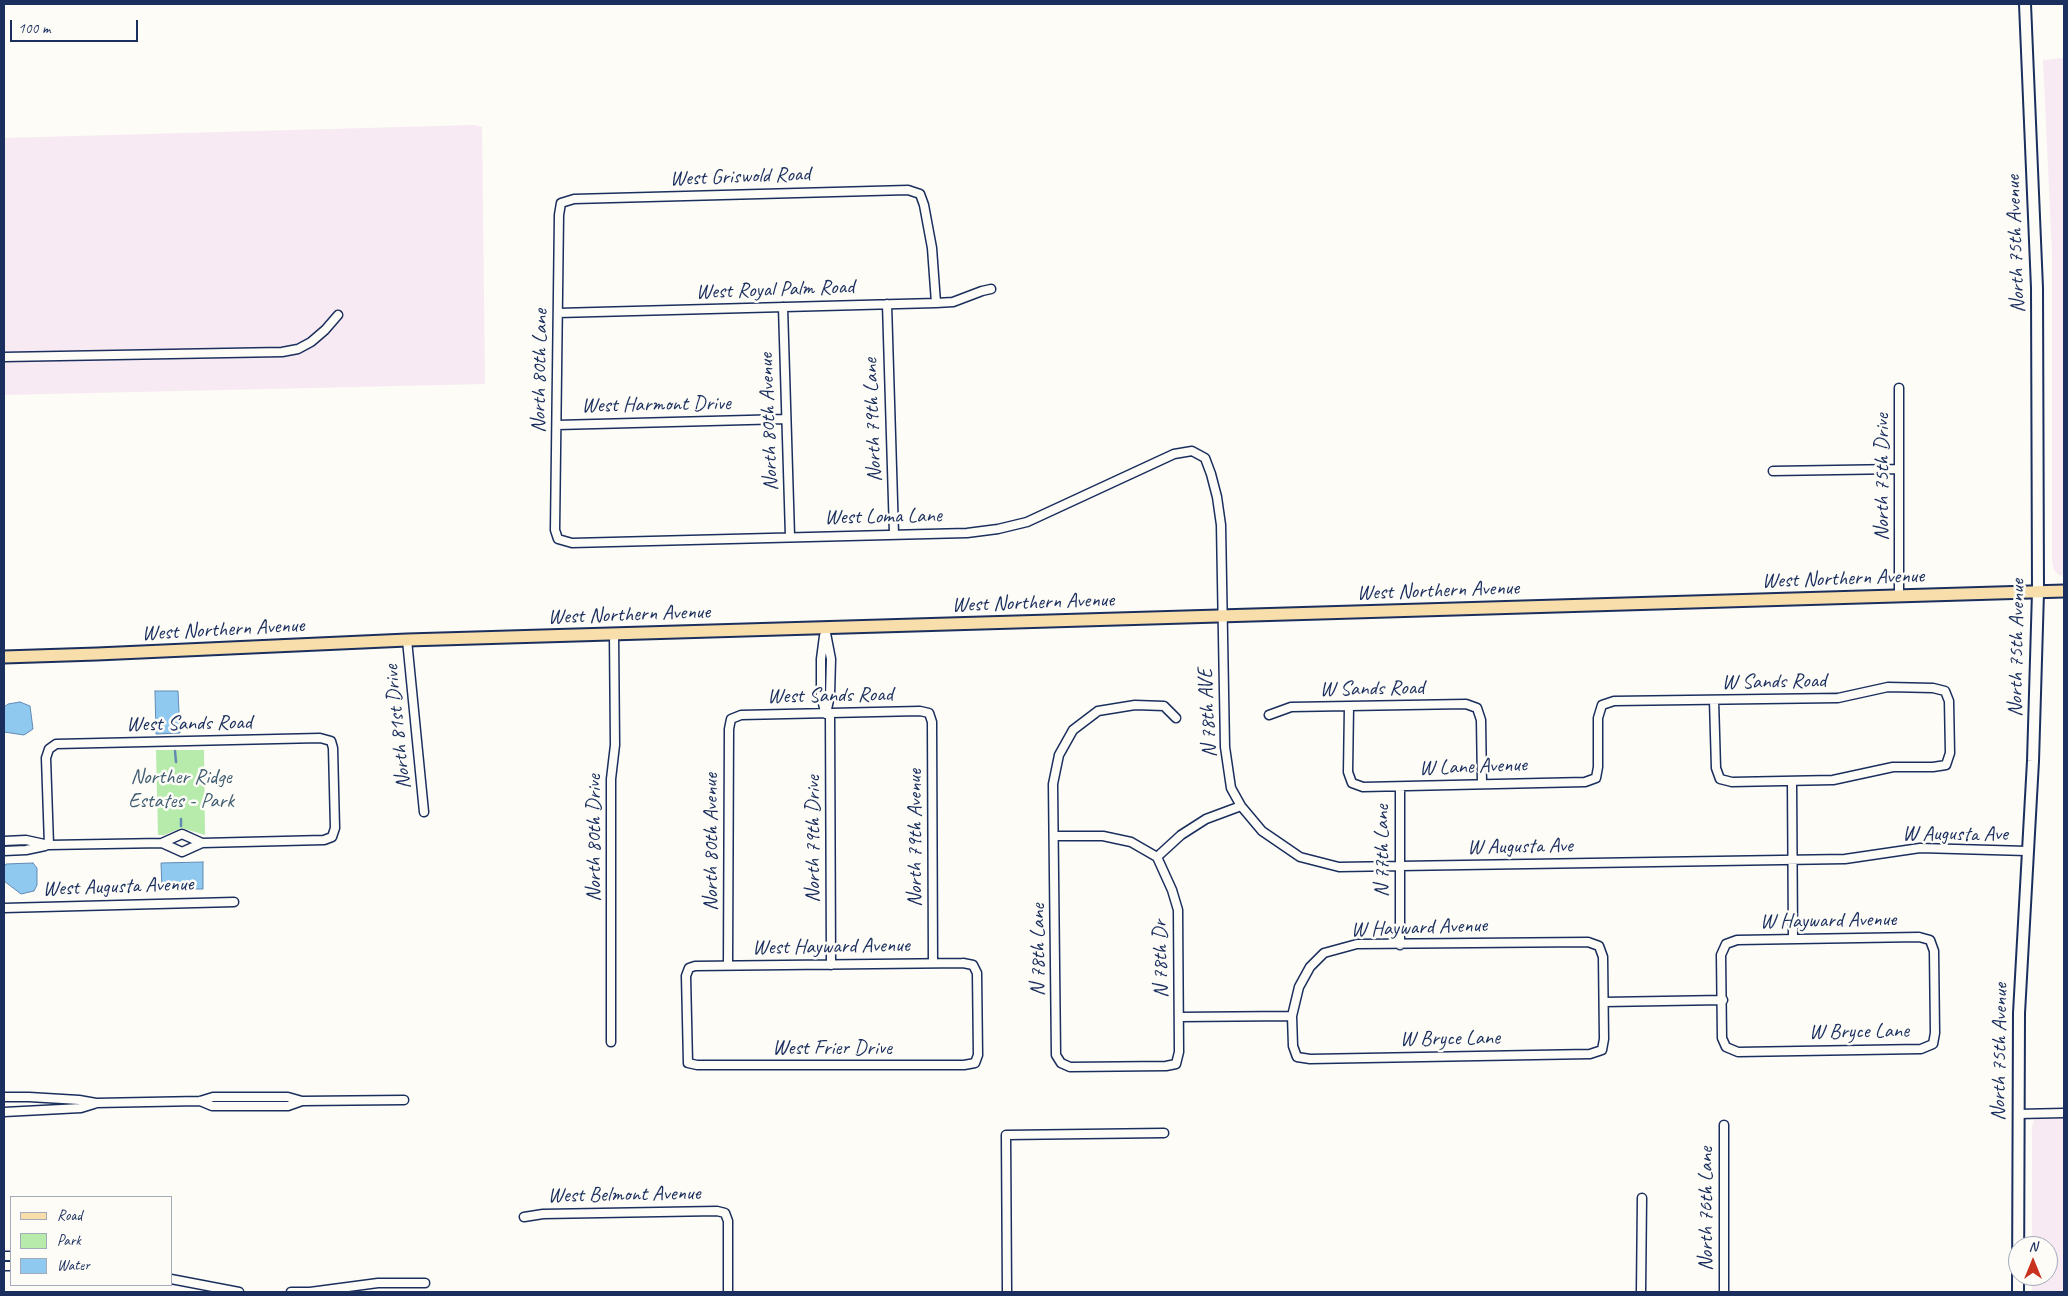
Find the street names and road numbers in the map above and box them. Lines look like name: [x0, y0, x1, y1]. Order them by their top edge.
street label: West Griswold Road: [669, 162, 811, 192]
street label: North 75th Avenue: [2001, 175, 2031, 313]
street label: West Royal Palm Road: [695, 275, 855, 305]
street label: North 80th Lane: [526, 309, 554, 433]
street label: North 80th Avenue: [754, 353, 784, 491]
street label: North 79th Lane: [858, 358, 888, 482]
street label: West Harmont Drive: [581, 391, 731, 419]
street label: North 75th Drive: [1869, 413, 1895, 541]
street label: West Loma Lane: [824, 503, 942, 531]
street label: West Northern Avenue: [1761, 564, 1925, 594]
street label: West Northern Avenue: [1356, 576, 1520, 606]
street label: North 75th Avenue: [2003, 579, 2031, 717]
street label: West Northern Avenue: [951, 588, 1115, 618]
street label: West Northern Avenue: [547, 600, 711, 630]
street label: West Northern Avenue: [141, 613, 305, 647]
street label: North 81st Drive: [379, 664, 417, 790]
street label: N 78th AVE: [1193, 668, 1223, 758]
street label: W Sands Road: [1722, 668, 1826, 696]
street label: W Sands Road: [1320, 675, 1424, 703]
street label: West Sands Road: [767, 682, 893, 710]
street label: West Sands Road: [126, 710, 252, 738]
street label: W Lane Avenue: [1419, 753, 1527, 781]
street label: North 79th Avenue: [902, 769, 928, 907]
street label: North 80th Avenue: [698, 773, 724, 911]
street label: North 80th Drive: [581, 774, 607, 902]
street label: North 79th Drive: [800, 775, 826, 903]
street label: N 77th Lane: [1369, 805, 1395, 897]
street label: W Augusta Ave: [1902, 821, 2008, 847]
street label: W Augusta Ave: [1467, 833, 1573, 861]
street label: West Augusta Avenue: [42, 872, 194, 902]
street label: N 78th Lane: [1025, 904, 1051, 996]
street label: W Hayward Avenue: [1760, 907, 1896, 935]
street label: W Hayward Avenue: [1350, 913, 1488, 943]
street label: N 78th Dr: [1148, 920, 1174, 998]
street label: West Hayward Avenue: [752, 933, 910, 961]
street label: North 75th Avenue: [1986, 983, 2014, 1121]
street label: W Bryce Lane: [1809, 1019, 1909, 1045]
street label: W Bryce Lane: [1400, 1026, 1500, 1052]
street label: West Frier Drive: [772, 1035, 892, 1061]
street label: North 76th Lane: [1693, 1147, 1719, 1271]
street label: West Belmont Avenue: [547, 1181, 701, 1209]

